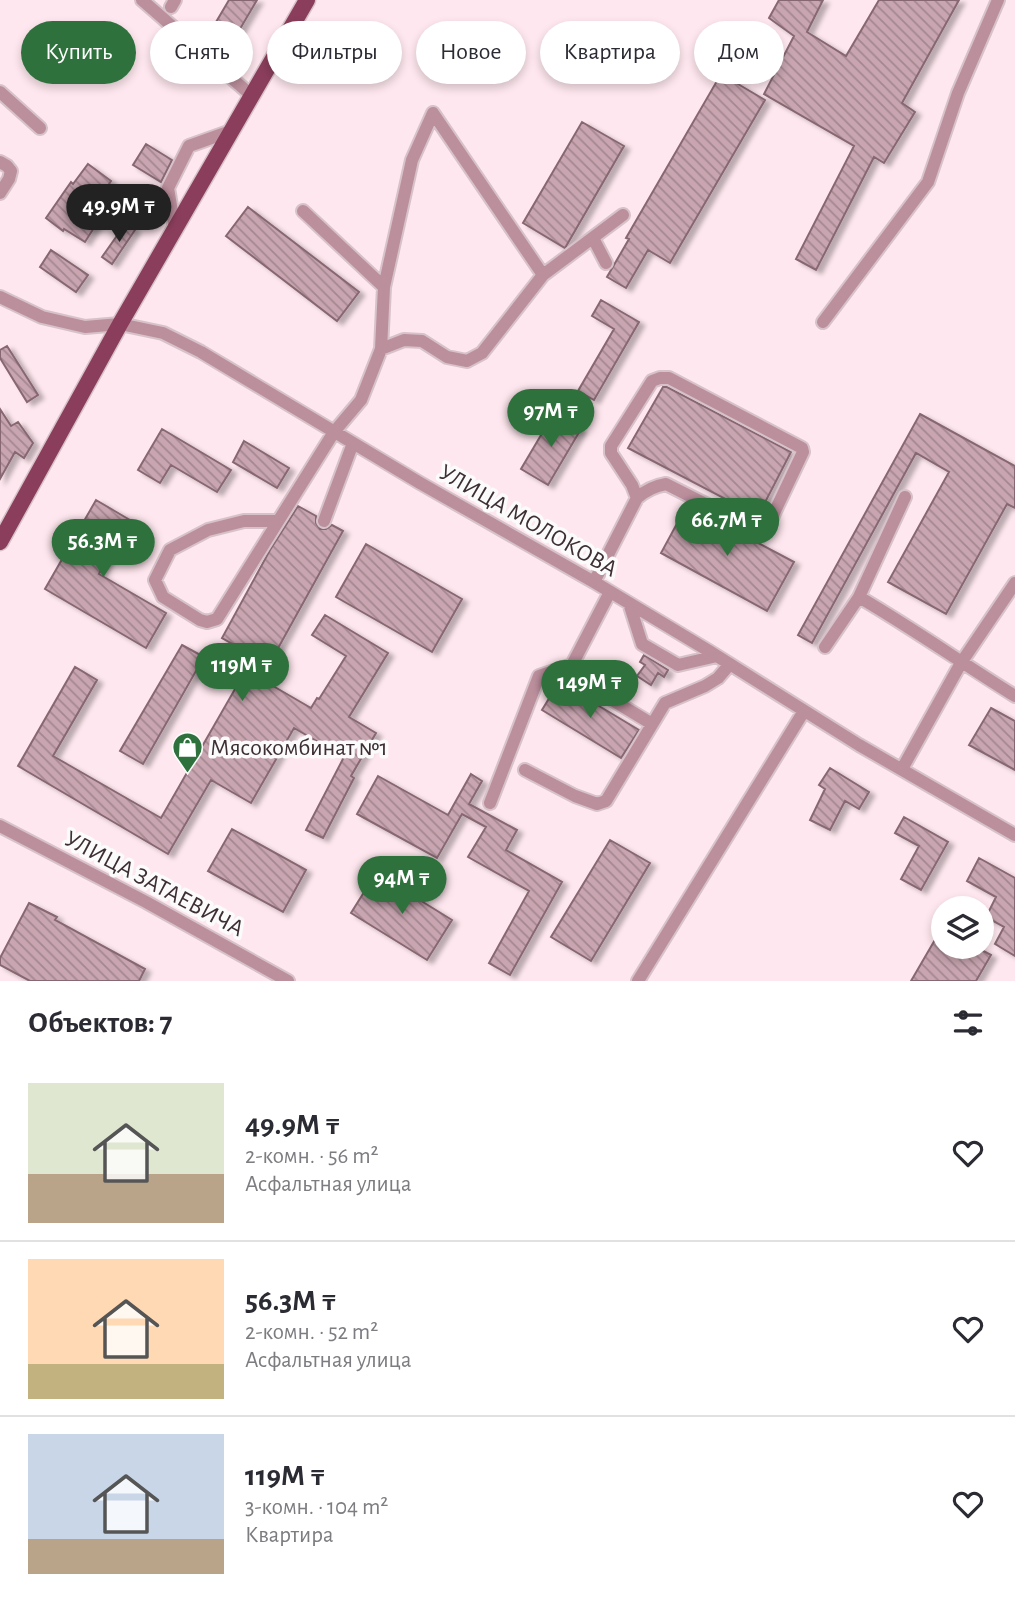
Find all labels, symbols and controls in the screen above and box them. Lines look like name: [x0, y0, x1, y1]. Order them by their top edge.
chip: Купить: [21, 21, 136, 84]
chip: Снять: [150, 21, 253, 84]
chip: Фильтры: [267, 21, 402, 84]
chip: Новое: [416, 21, 526, 84]
chip: Квартира: [540, 21, 680, 84]
chip: Дом: [694, 21, 784, 84]
pin: 49.9M ₸: [54, 184, 184, 244]
text: 49.9M ₸: [82, 195, 156, 218]
pin: 97M ₸: [502, 390, 600, 449]
text: 97M ₸: [523, 400, 579, 423]
street label: УЛИЦА МОЛОКОВА: [435, 460, 621, 582]
pin: 66.7M ₸: [662, 498, 792, 558]
text: 66.7M ₸: [691, 509, 763, 532]
pin: 56.3M ₸: [38, 520, 168, 579]
text: 56.3M ₸: [68, 530, 138, 553]
pin: 119M ₸: [185, 644, 299, 703]
text: 119M ₸: [211, 654, 273, 677]
pin: 149M ₸: [533, 660, 647, 720]
text: 149M ₸: [557, 671, 623, 694]
shop icon: Мясокомбинат №1: [170, 731, 204, 775]
place label: Мясокомбинат №1: [210, 736, 388, 760]
street label: УЛИЦА ЗАТАЕВИЧА: [60, 827, 248, 941]
pin: 94M ₸: [353, 856, 451, 916]
text: 94M ₸: [374, 867, 431, 890]
map controls: [931, 896, 994, 959]
button: layers: [931, 896, 994, 959]
icon: filters: [949, 1004, 987, 1042]
text: Объектов: 7: [28, 1008, 172, 1038]
text: 49.9M ₸: [245, 1110, 341, 1140]
icon: home: [84, 1111, 168, 1195]
icon: heart: [949, 1134, 987, 1172]
text: 2-комн. · 56 m²: [245, 1145, 379, 1168]
text: Асфальтная улица: [245, 1173, 411, 1196]
text: 56.3M ₸: [245, 1286, 337, 1316]
icon: home: [84, 1287, 168, 1371]
icon: heart: [949, 1310, 987, 1348]
text: 2-комн. · 52 m²: [245, 1321, 378, 1344]
text: Асфальтная улица: [245, 1349, 411, 1372]
text: 119M ₸: [245, 1461, 326, 1491]
icon: home: [84, 1462, 168, 1546]
icon: heart: [949, 1485, 987, 1523]
text: 3-комн. · 104 m²: [245, 1496, 388, 1519]
text: Квартира: [245, 1524, 333, 1547]

